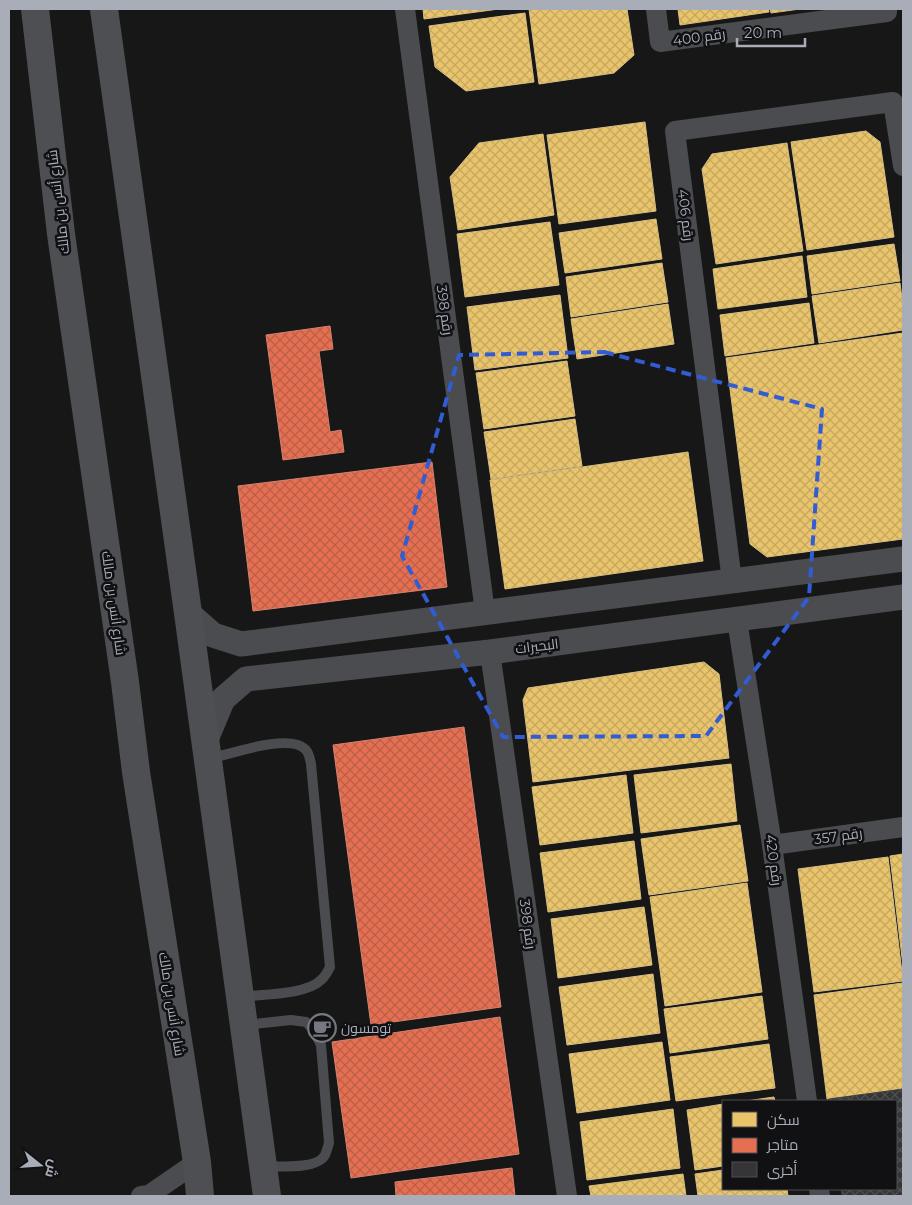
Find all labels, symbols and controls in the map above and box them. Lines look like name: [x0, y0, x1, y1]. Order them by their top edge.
scale bar: [737, 15, 804, 47]
text: 20 m: [744, 23, 782, 42]
street label: رقم 400: [672, 24, 727, 51]
street label: شارع أنس بن مالك: [43, 149, 73, 255]
street label: رقم 406: [673, 188, 698, 242]
street label: رقم 398: [432, 284, 457, 336]
street label: شارع أنس بن مالك: [98, 550, 130, 656]
street label: البحيرات: [514, 634, 560, 658]
street label: رقم 357: [813, 824, 864, 849]
street label: رقم 420: [761, 833, 786, 887]
street label: رقم 398: [515, 898, 540, 950]
street label: شارع أنس بن مالك: [155, 951, 189, 1057]
cafe icon: تومسون: [307, 1013, 337, 1043]
place label: تومسون: [341, 1019, 392, 1037]
legend: [722, 1100, 897, 1190]
text: سكن: [767, 1110, 800, 1130]
text: متاجر: [766, 1135, 798, 1154]
north arrow: [15, 1140, 65, 1190]
text: ش: [41, 1158, 64, 1180]
text: أخرى: [767, 1160, 797, 1180]

